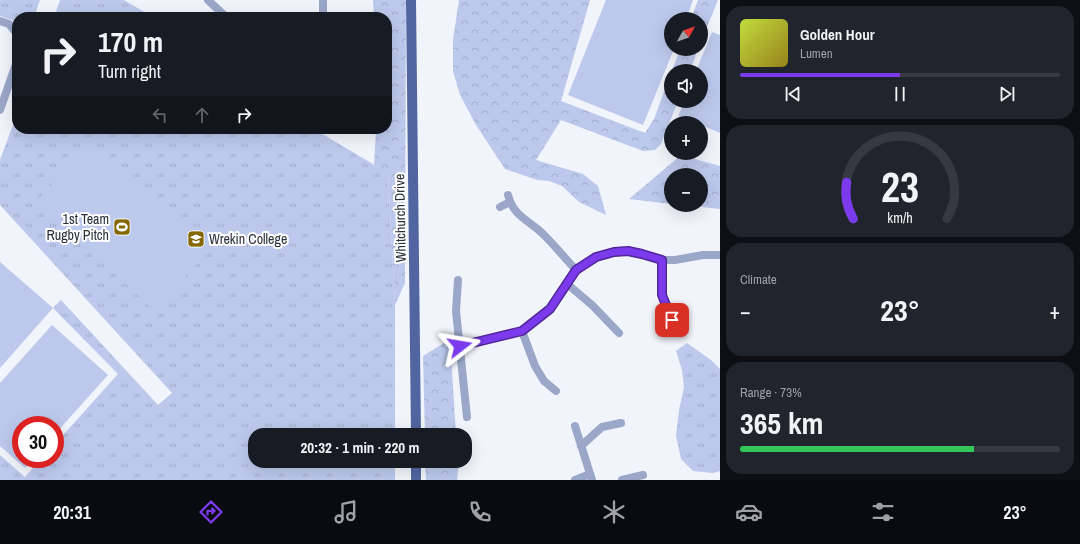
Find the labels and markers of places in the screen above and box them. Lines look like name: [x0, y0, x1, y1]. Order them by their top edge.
place label: 1st Team Rugby Pitch: [46, 210, 109, 244]
sports icon: 1st Team Rugby Pitch: [112, 217, 132, 237]
school or university icon: Wrekin College: [186, 229, 206, 249]
place label: Wrekin College: [209, 230, 287, 248]
pin: [655, 303, 689, 337]

